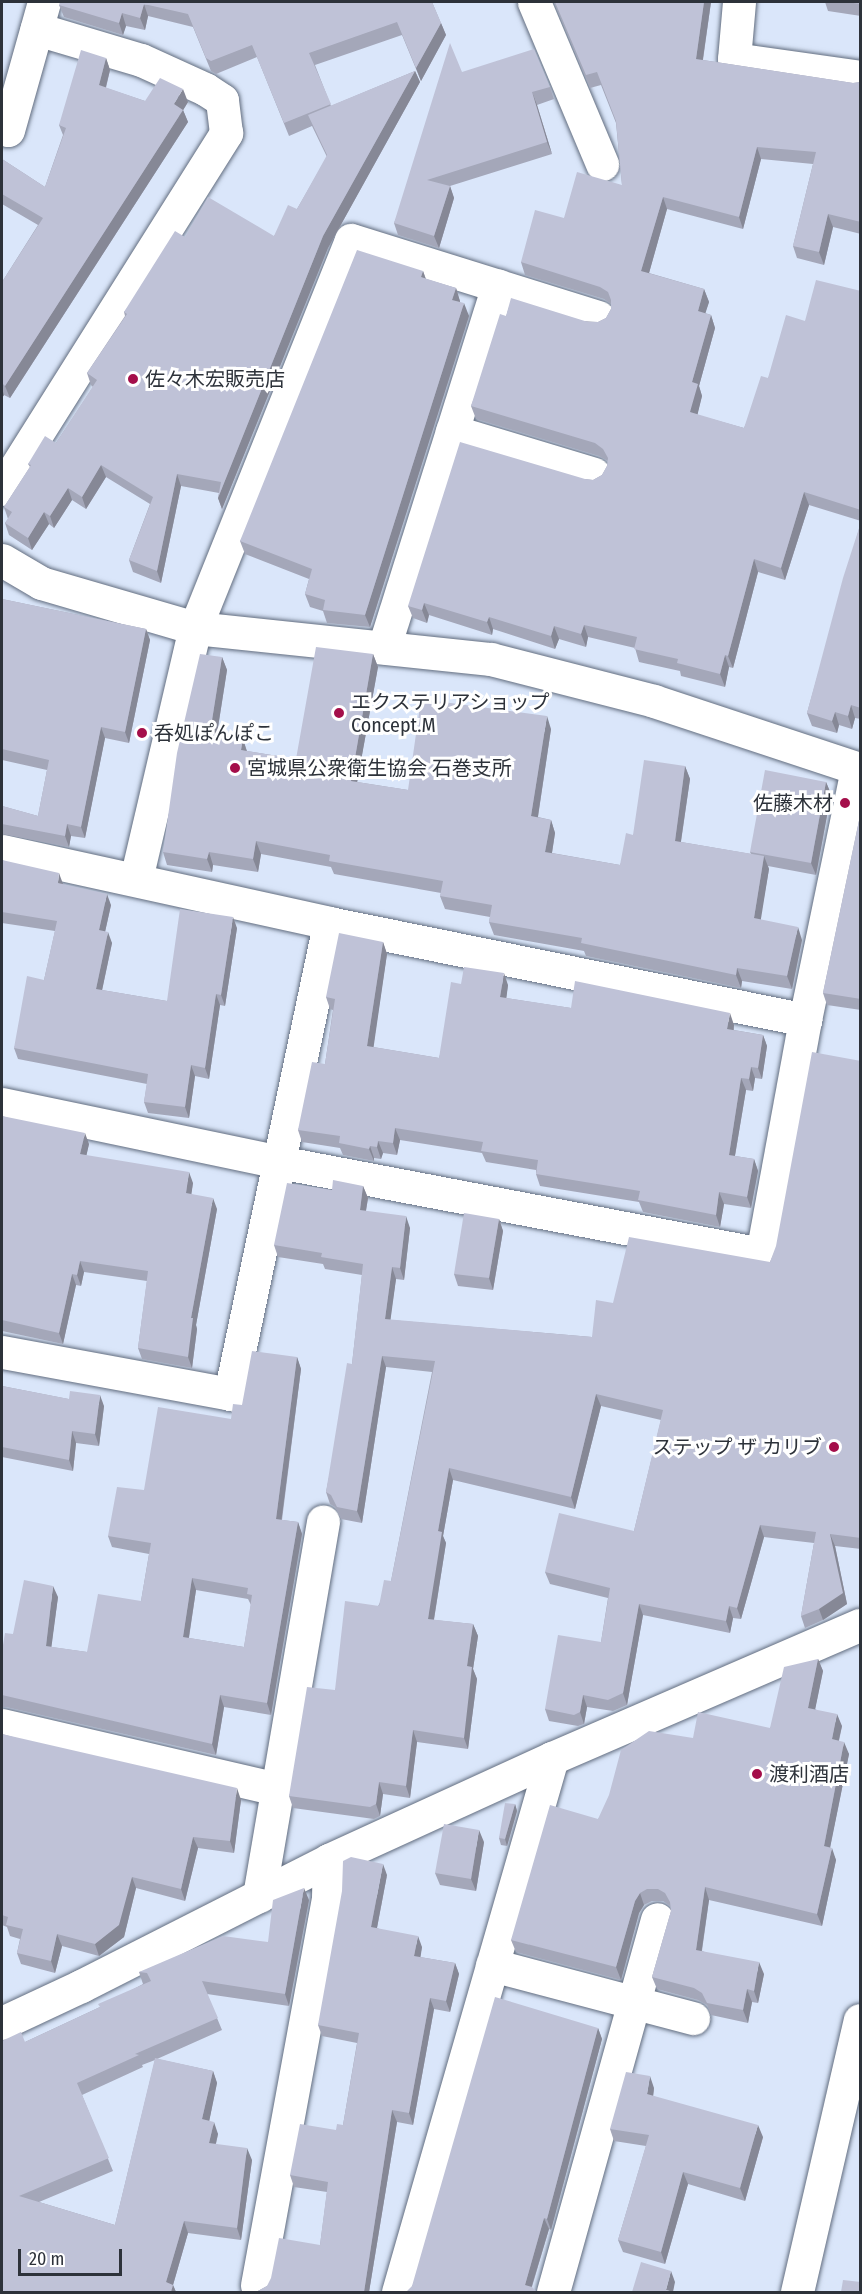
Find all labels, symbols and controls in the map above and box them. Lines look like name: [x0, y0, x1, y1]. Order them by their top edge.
place label: 佐々木宏販売店: [145, 367, 285, 391]
marker: 佐々木宏販売店: [126, 372, 140, 386]
place label: エクステリアショップ Concept.M: [351, 690, 551, 737]
marker: エクステリアショップ Concept.M: [332, 706, 346, 720]
place label: 呑処ぽんぽこ: [154, 721, 274, 745]
marker: 呑処ぽんぽこ: [135, 726, 149, 740]
place label: 宮城県公衆衛生協会 石巻支所: [247, 756, 512, 780]
marker: 宮城県公衆衛生協会 石巻支所: [228, 761, 242, 775]
place label: 佐藤木材: [753, 791, 833, 815]
marker: 佐藤木材: [838, 796, 852, 810]
place label: ステップ ザ カリブ: [653, 1435, 822, 1459]
marker: ステップ ザ カリブ: [827, 1440, 841, 1454]
place label: 渡利酒店: [769, 1762, 849, 1786]
marker: 渡利酒店: [750, 1767, 764, 1781]
scale bar: [21, 2237, 124, 2275]
text: 20 m: [29, 2248, 64, 2270]

